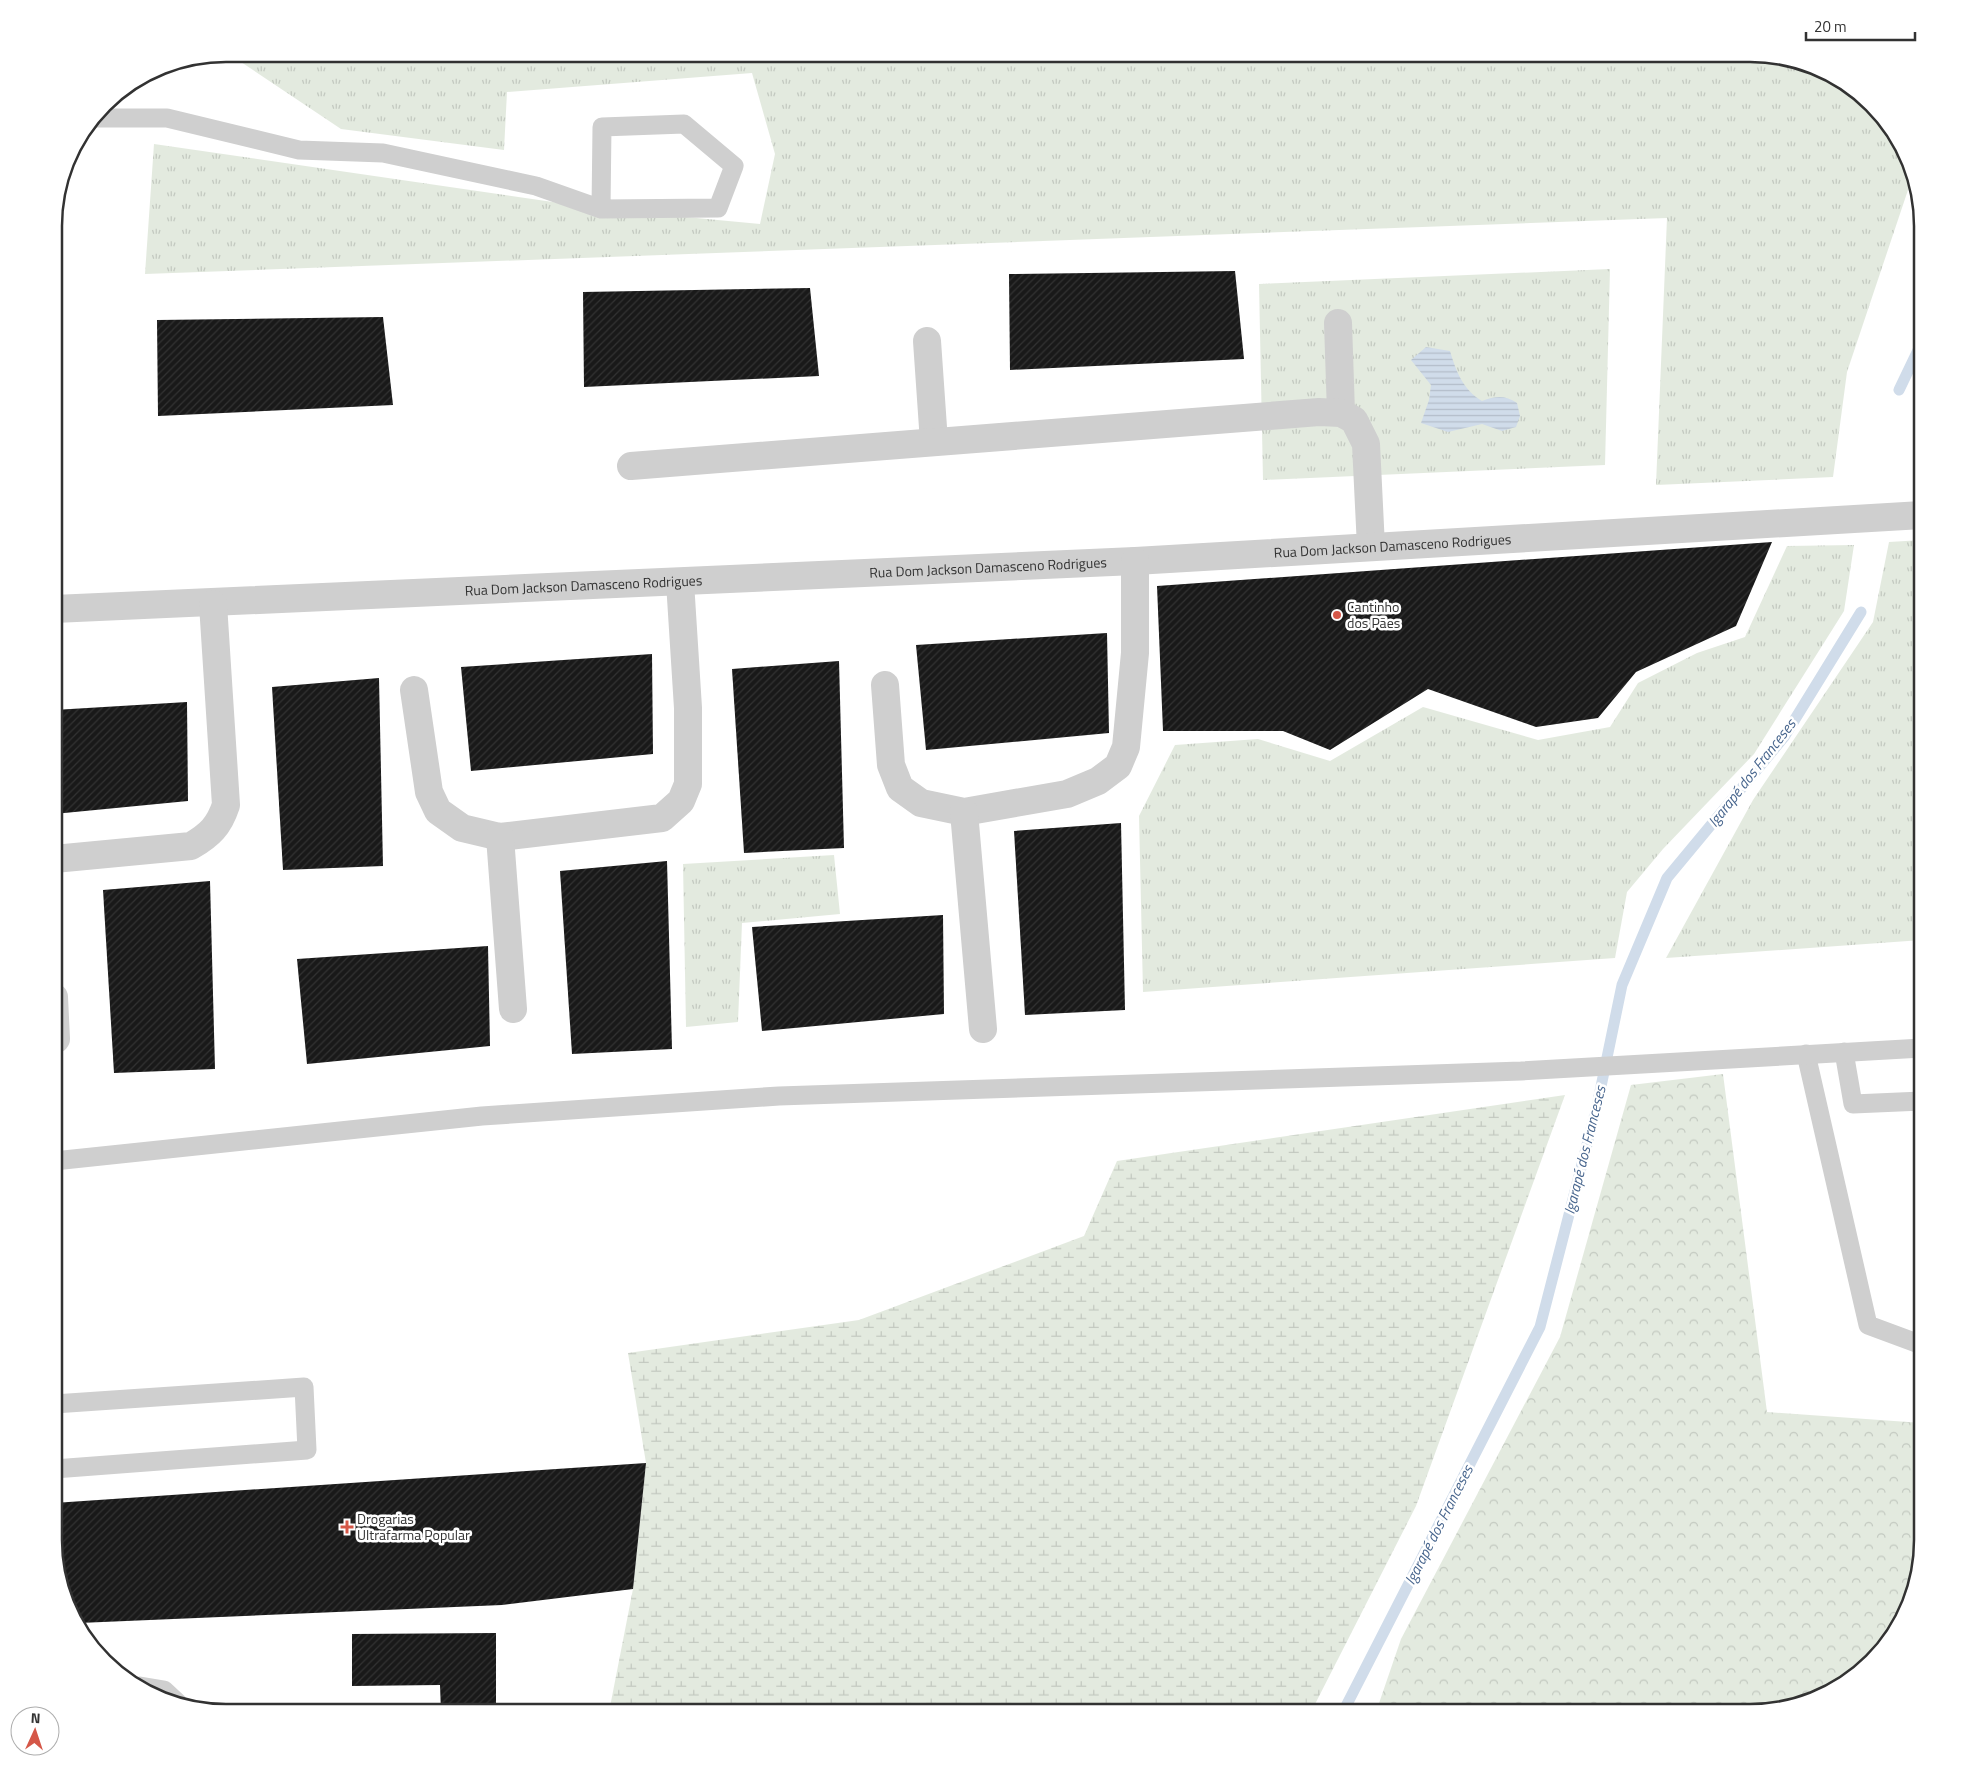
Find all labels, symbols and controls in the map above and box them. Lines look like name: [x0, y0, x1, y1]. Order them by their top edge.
scale bar: [1806, 10, 1915, 42]
text: 20 m: [1814, 15, 1847, 38]
street label: Rua Dom Jackson Damasceno Rodrigues: [1273, 528, 1512, 563]
street label: Rua Dom Jackson Damasceno Rodrigues: [869, 551, 1107, 583]
street label: Rua Dom Jackson Damasceno Rodrigues: [464, 569, 703, 601]
place label: Cantinho dos Pães: [1347, 596, 1400, 633]
marker: Cantinho dos Pães: [1331, 609, 1343, 621]
water label: Igarapé dos Franceses: [1702, 713, 1802, 832]
water label: Igarapé dos Franceses: [1557, 1082, 1612, 1216]
water label: Igarapé dos Franceses: [1398, 1460, 1479, 1589]
place label: Drogarias Ultrafarma Popular: [357, 1508, 470, 1545]
marker: Drogarias Ultrafarma Popular: [341, 1521, 353, 1533]
north arrow: [10, 1706, 60, 1756]
text: N: [30, 1707, 41, 1728]

